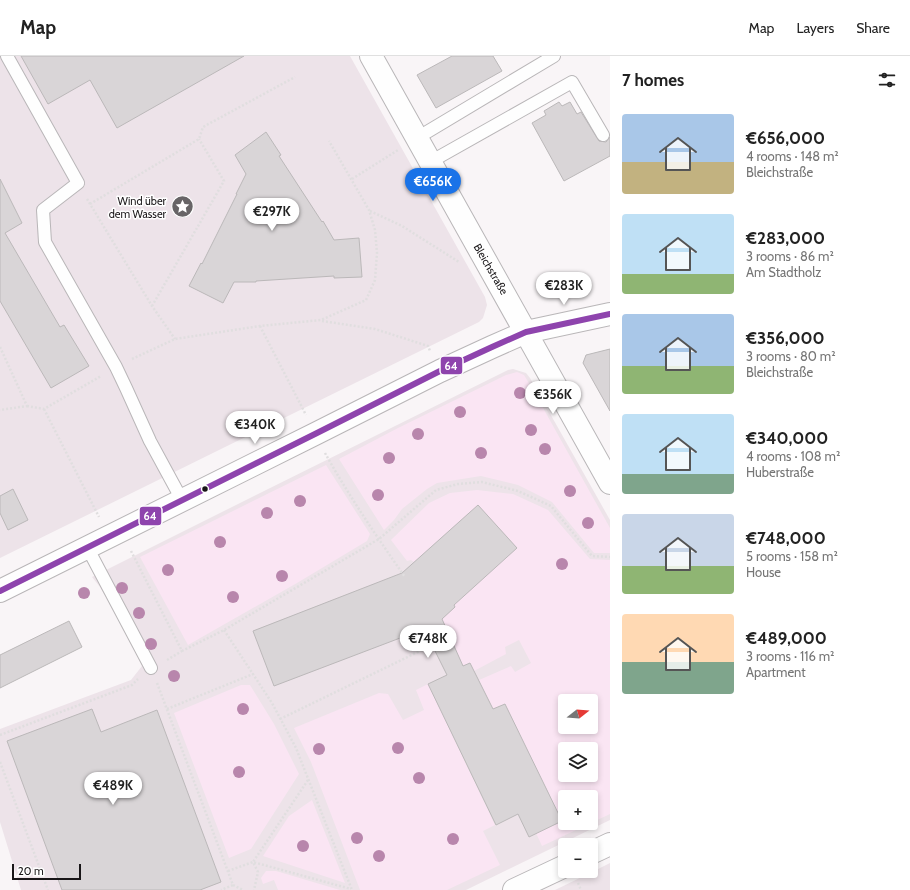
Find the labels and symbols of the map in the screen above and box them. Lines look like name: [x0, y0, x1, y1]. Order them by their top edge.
pin: €656K: [405, 168, 461, 202]
place label: Wind über dem Wasser: [109, 194, 167, 221]
place icon: Wind über dem Wasser: [169, 194, 195, 220]
pin: €297K: [244, 198, 300, 232]
street label: Bleichstraße: [471, 241, 511, 297]
pin: €283K: [536, 272, 592, 306]
line badge: 64: [440, 356, 463, 375]
text: 64: [444, 359, 458, 373]
pin: €356K: [525, 381, 581, 415]
pin: €340K: [227, 411, 283, 445]
unlabelled marker: [200, 484, 210, 494]
line badge: 64: [139, 506, 162, 526]
text: 64: [143, 509, 157, 523]
pin: €748K: [400, 625, 456, 659]
north arrow: [558, 694, 598, 734]
pin: €489K: [85, 772, 141, 806]
scale bar: [12, 862, 81, 881]

